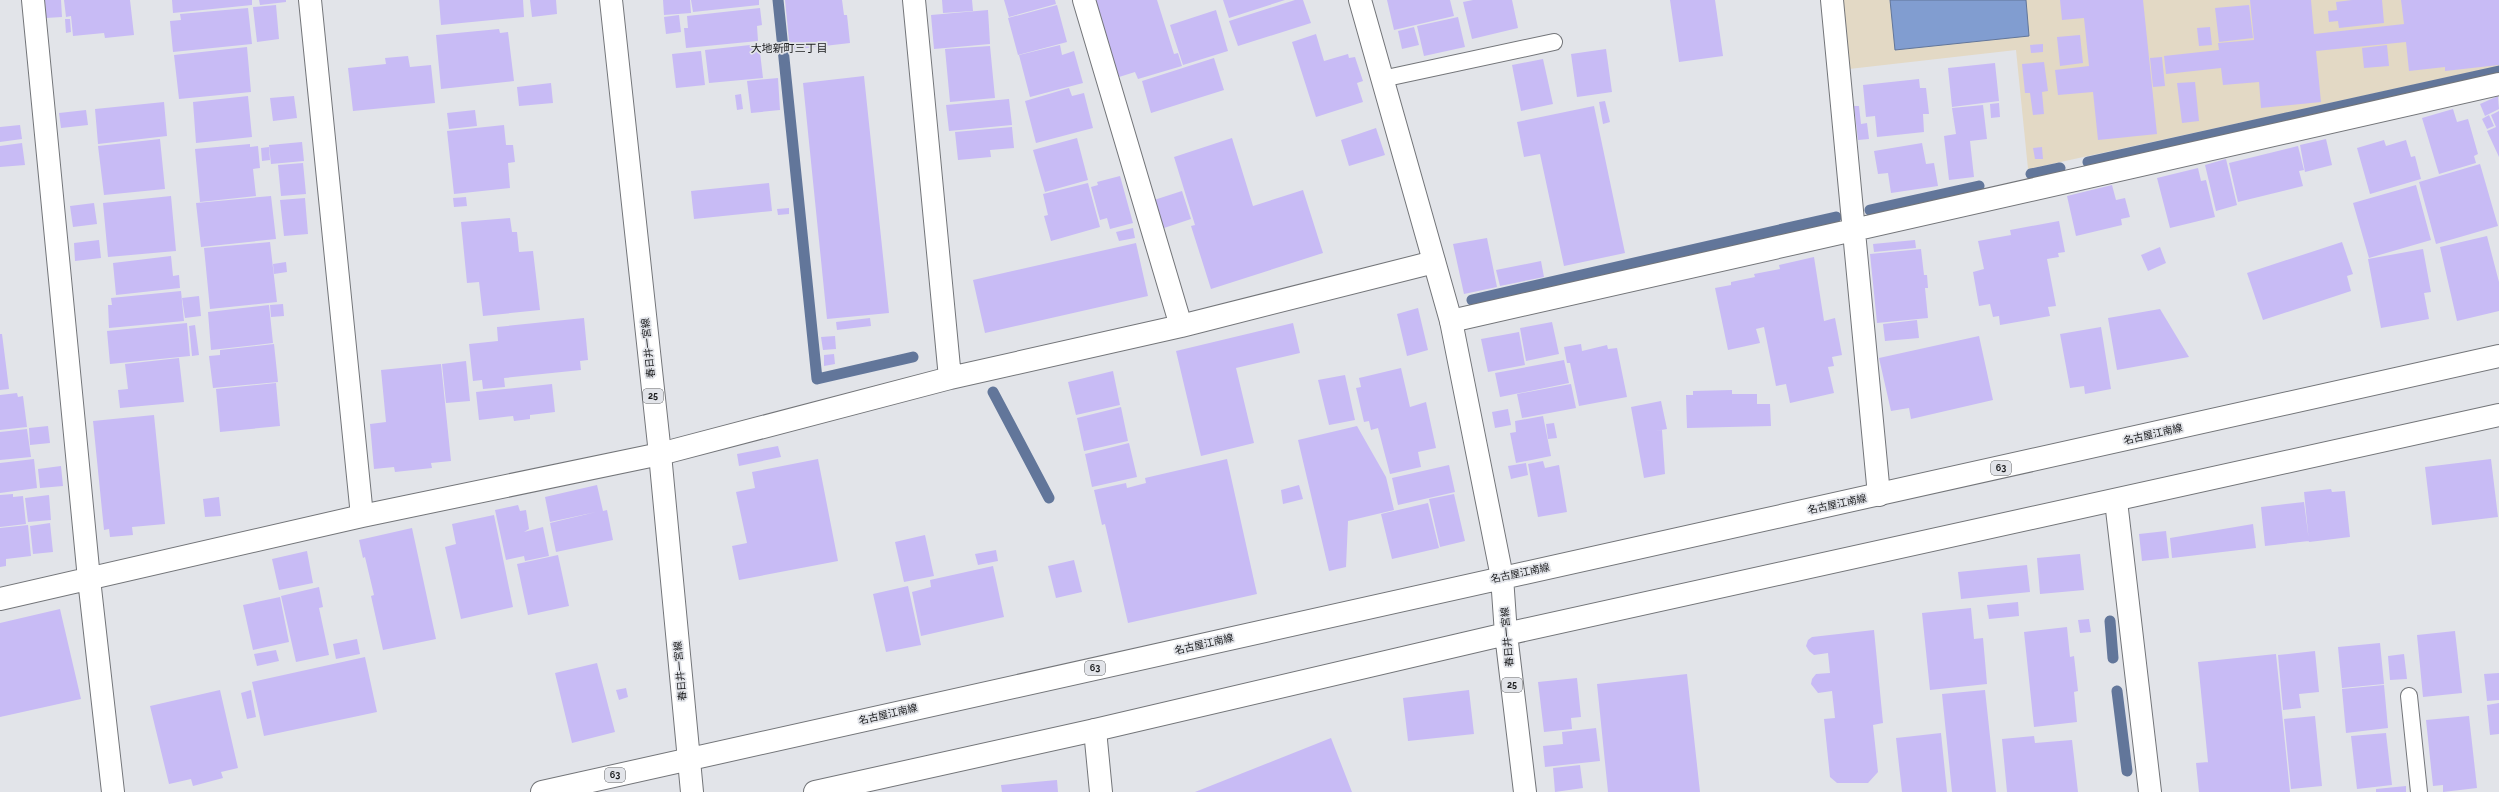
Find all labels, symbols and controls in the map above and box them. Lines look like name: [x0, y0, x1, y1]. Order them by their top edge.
district label: 大地新町三丁目: [751, 42, 828, 55]
street label: 春日井一宮線: [639, 318, 657, 378]
road number: 25: [643, 389, 663, 403]
street label: 名古屋江南線: [2123, 422, 2183, 446]
road number: 63: [1991, 461, 2011, 475]
street label: 名古屋江南線: [1807, 492, 1867, 516]
street label: 名古屋江南線: [1490, 561, 1550, 585]
street label: 春日井一宮線: [1499, 607, 1515, 667]
street label: 名古屋江南線: [1174, 632, 1234, 656]
street label: 春日井一宮線: [672, 641, 688, 701]
road number: 63: [1085, 661, 1105, 675]
road number: 25: [1502, 678, 1522, 692]
street label: 名古屋江南線: [858, 702, 918, 726]
road number: 63: [605, 768, 625, 782]

